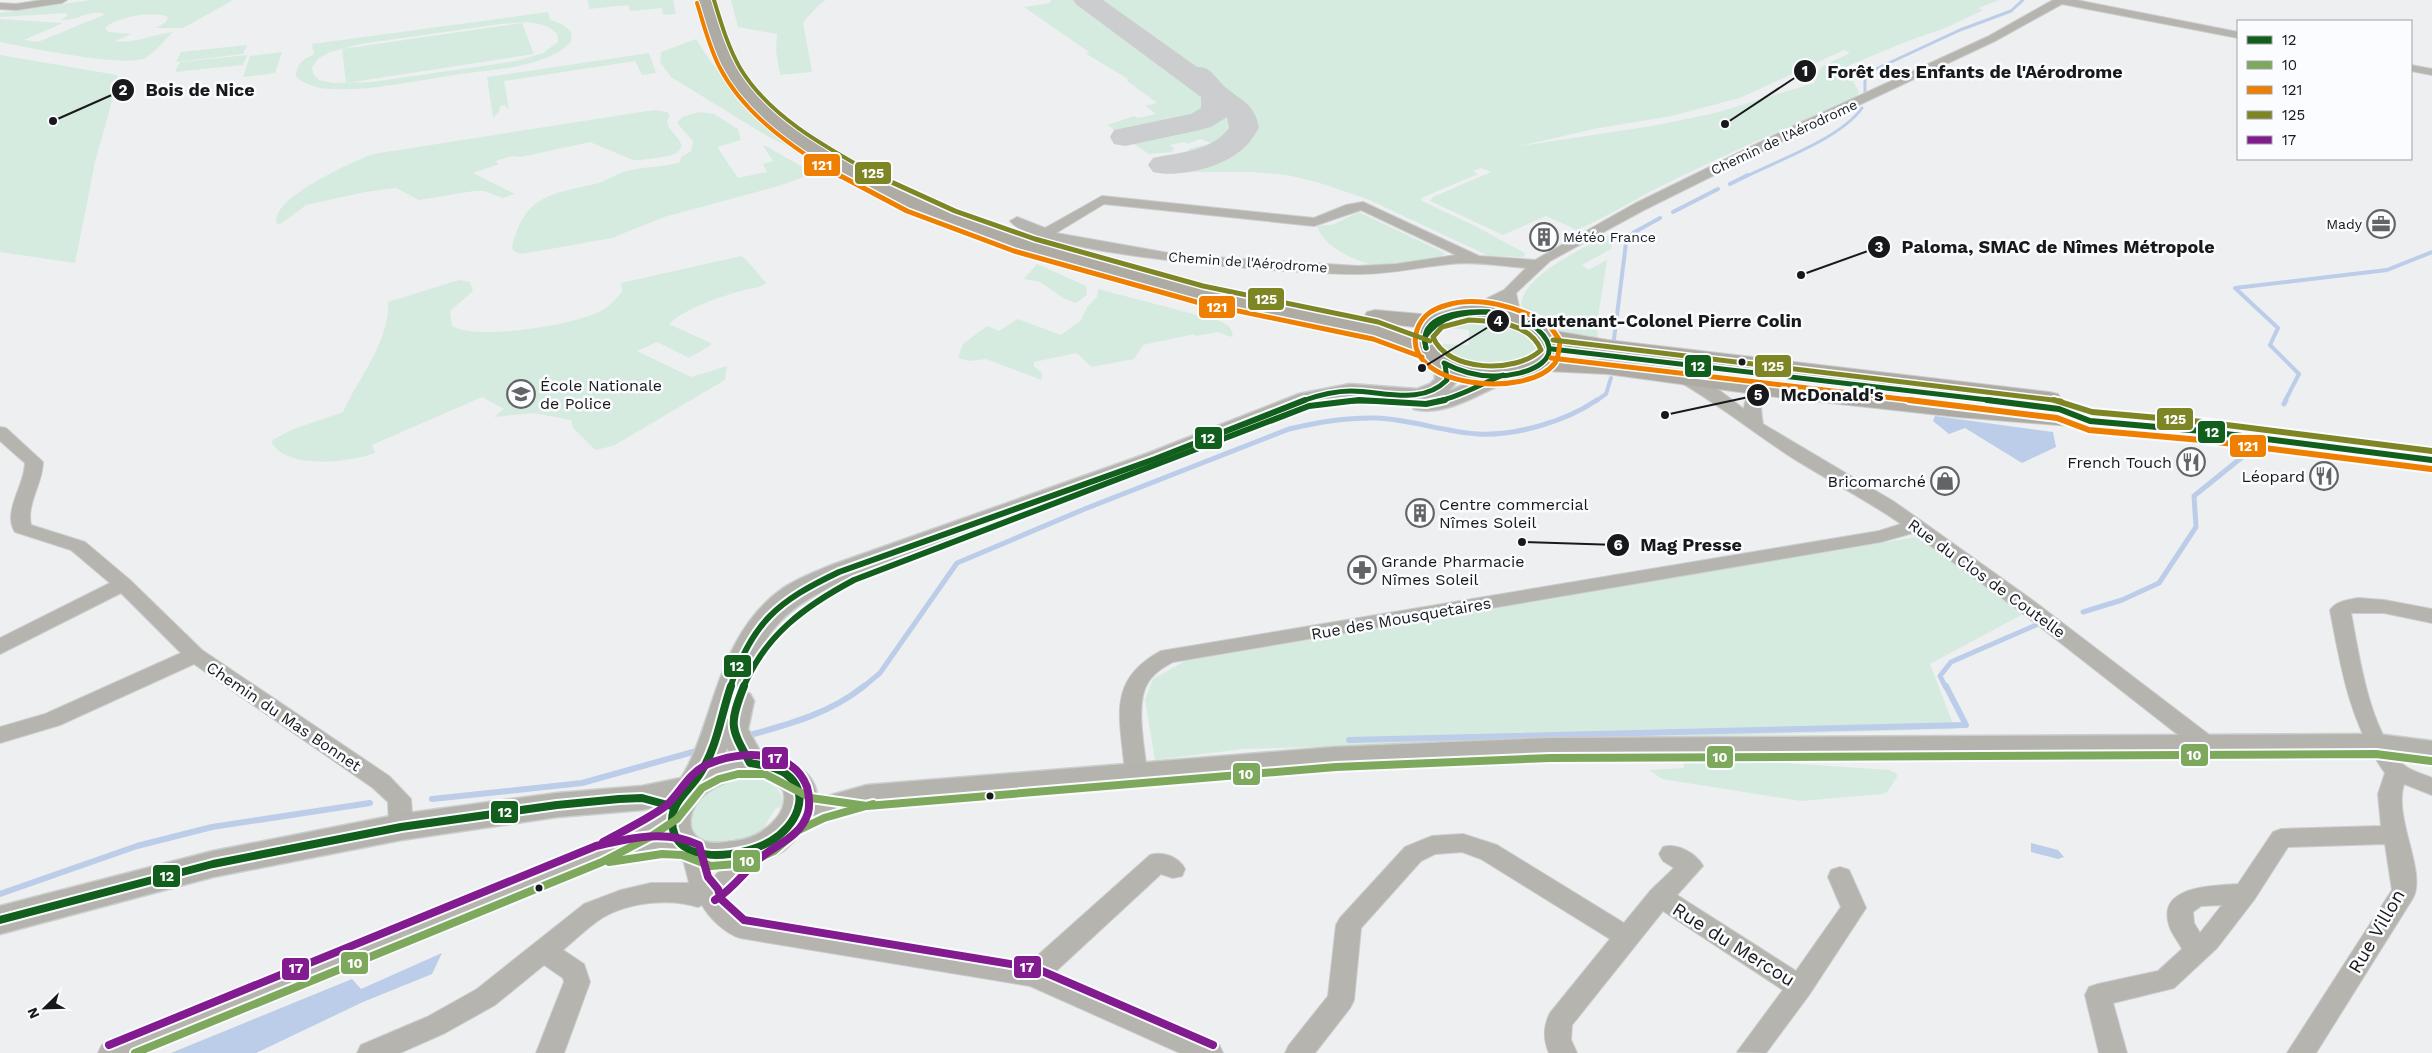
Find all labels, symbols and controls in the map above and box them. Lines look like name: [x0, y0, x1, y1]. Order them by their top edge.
legend: [2237, 20, 2412, 160]
text: 12: [2282, 31, 2297, 49]
callout: Forêt des Enfants de l'Aérodrome: [1792, 55, 2133, 88]
text: 10: [2282, 56, 2297, 74]
text: Forêt des Enfants de l'Aérodrome: [1827, 61, 2123, 82]
text: 1: [1802, 62, 1808, 80]
callout: Bois de Nice: [110, 73, 264, 106]
text: Bois de Nice: [145, 79, 255, 100]
text: 2: [119, 81, 128, 99]
text: 121: [2282, 81, 2302, 99]
street label: Chemin de l'Aérodrome: [1708, 96, 1860, 178]
text: 125: [2282, 106, 2305, 124]
text: 17: [2282, 131, 2296, 149]
line badge: 121: [803, 153, 841, 177]
text: 121: [812, 157, 832, 173]
line badge: 125: [854, 161, 892, 185]
text: 125: [862, 165, 884, 181]
office icon: Mady: [2366, 209, 2396, 239]
place label: Mady: [2326, 216, 2363, 232]
building icon: Météo France: [1529, 222, 1559, 252]
place label: Météo France: [1563, 229, 1656, 245]
callout: Paloma, SMAC de Nîmes Métropole: [1866, 230, 2225, 263]
text: Paloma, SMAC de Nîmes Métropole: [1901, 236, 2215, 257]
text: 3: [1875, 238, 1884, 256]
street label: Chemin de l'Aérodrome: [1168, 248, 1328, 276]
line badge: 125: [1247, 287, 1285, 311]
text: 125: [1255, 291, 1277, 307]
line badge: 121: [1198, 295, 1236, 319]
text: 121: [1207, 299, 1227, 315]
callout: Lieutenant-Colonel Pierre Colin: [1485, 304, 1812, 337]
text: Lieutenant-Colonel Pierre Colin: [1520, 310, 1802, 331]
text: 4: [1493, 312, 1503, 330]
line badge: 12: [1684, 354, 1712, 378]
line badge: 125: [1754, 354, 1792, 378]
unlabelled marker: [1737, 357, 1747, 367]
text: 12: [1691, 358, 1705, 374]
text: 125: [1762, 358, 1784, 374]
place label: École Nationale de Police: [540, 376, 662, 413]
callout: McDonald's: [1746, 378, 1894, 411]
school or university icon: École Nationale de Police: [506, 379, 536, 409]
text: McDonald's: [1781, 384, 1884, 405]
text: 5: [1754, 386, 1763, 404]
line badge: 125: [2156, 407, 2194, 431]
text: 125: [2164, 411, 2186, 427]
line badge: 12: [2197, 420, 2226, 444]
text: 12: [2205, 424, 2219, 440]
line badge: 12: [1194, 426, 1223, 450]
text: 12: [1201, 430, 1215, 446]
line badge: 121: [2229, 434, 2267, 458]
text: 121: [2238, 438, 2258, 454]
restaurant icon: French Touch: [2176, 447, 2206, 477]
place label: French Touch: [2067, 453, 2172, 472]
restaurant icon: Léopard: [2309, 461, 2339, 491]
shop icon: Bricomarché: [1930, 466, 1960, 496]
place label: Léopard: [2241, 467, 2305, 486]
place label: Bricomarché: [1828, 472, 1926, 491]
place label: Centre commercial Nîmes Soleil: [1439, 495, 1588, 532]
building icon: Centre commercial Nîmes Soleil: [1405, 498, 1435, 528]
street label: Rue du Clos de Coutelle: [1904, 515, 2069, 642]
callout: Mag Presse: [1605, 528, 1752, 561]
text: Mag Presse: [1640, 534, 1742, 555]
text: 6: [1613, 536, 1623, 554]
place label: Grande Pharmacie Nîmes Soleil: [1381, 552, 1525, 589]
pharmacy icon: Grande Pharmacie Nîmes Soleil: [1347, 555, 1377, 585]
street label: Rue des Mousquetaires: [1310, 593, 1493, 644]
line badge: 12: [723, 654, 752, 678]
street label: Chemin du Mas Bonnet: [203, 658, 365, 775]
text: 12: [730, 658, 744, 674]
line badge: 10: [2180, 743, 2209, 767]
line badge: 10: [1706, 745, 1734, 769]
line badge: 17: [761, 746, 789, 770]
text: 10: [2186, 747, 2202, 763]
text: 10: [1712, 749, 1728, 765]
text: 17: [768, 750, 783, 766]
line badge: 10: [1232, 762, 1261, 786]
text: 10: [1238, 766, 1254, 782]
unlabelled marker: [985, 791, 995, 801]
line badge: 12: [490, 800, 519, 824]
text: 12: [498, 804, 512, 820]
line badge: 10: [732, 849, 761, 873]
text: 10: [739, 853, 755, 869]
line badge: 12: [152, 864, 181, 888]
text: 12: [160, 868, 174, 884]
unlabelled marker: [534, 883, 544, 893]
street label: Rue Villon: [2343, 885, 2410, 977]
street label: Rue du Mercou: [1668, 898, 1799, 991]
line badge: 10: [340, 951, 369, 975]
text: 10: [347, 955, 363, 971]
line badge: 17: [1013, 955, 1042, 979]
line badge: 17: [281, 957, 310, 981]
text: 17: [1020, 959, 1035, 975]
text: 17: [289, 960, 304, 976]
north arrow: [20, 983, 70, 1033]
text: N: [24, 1005, 42, 1021]

